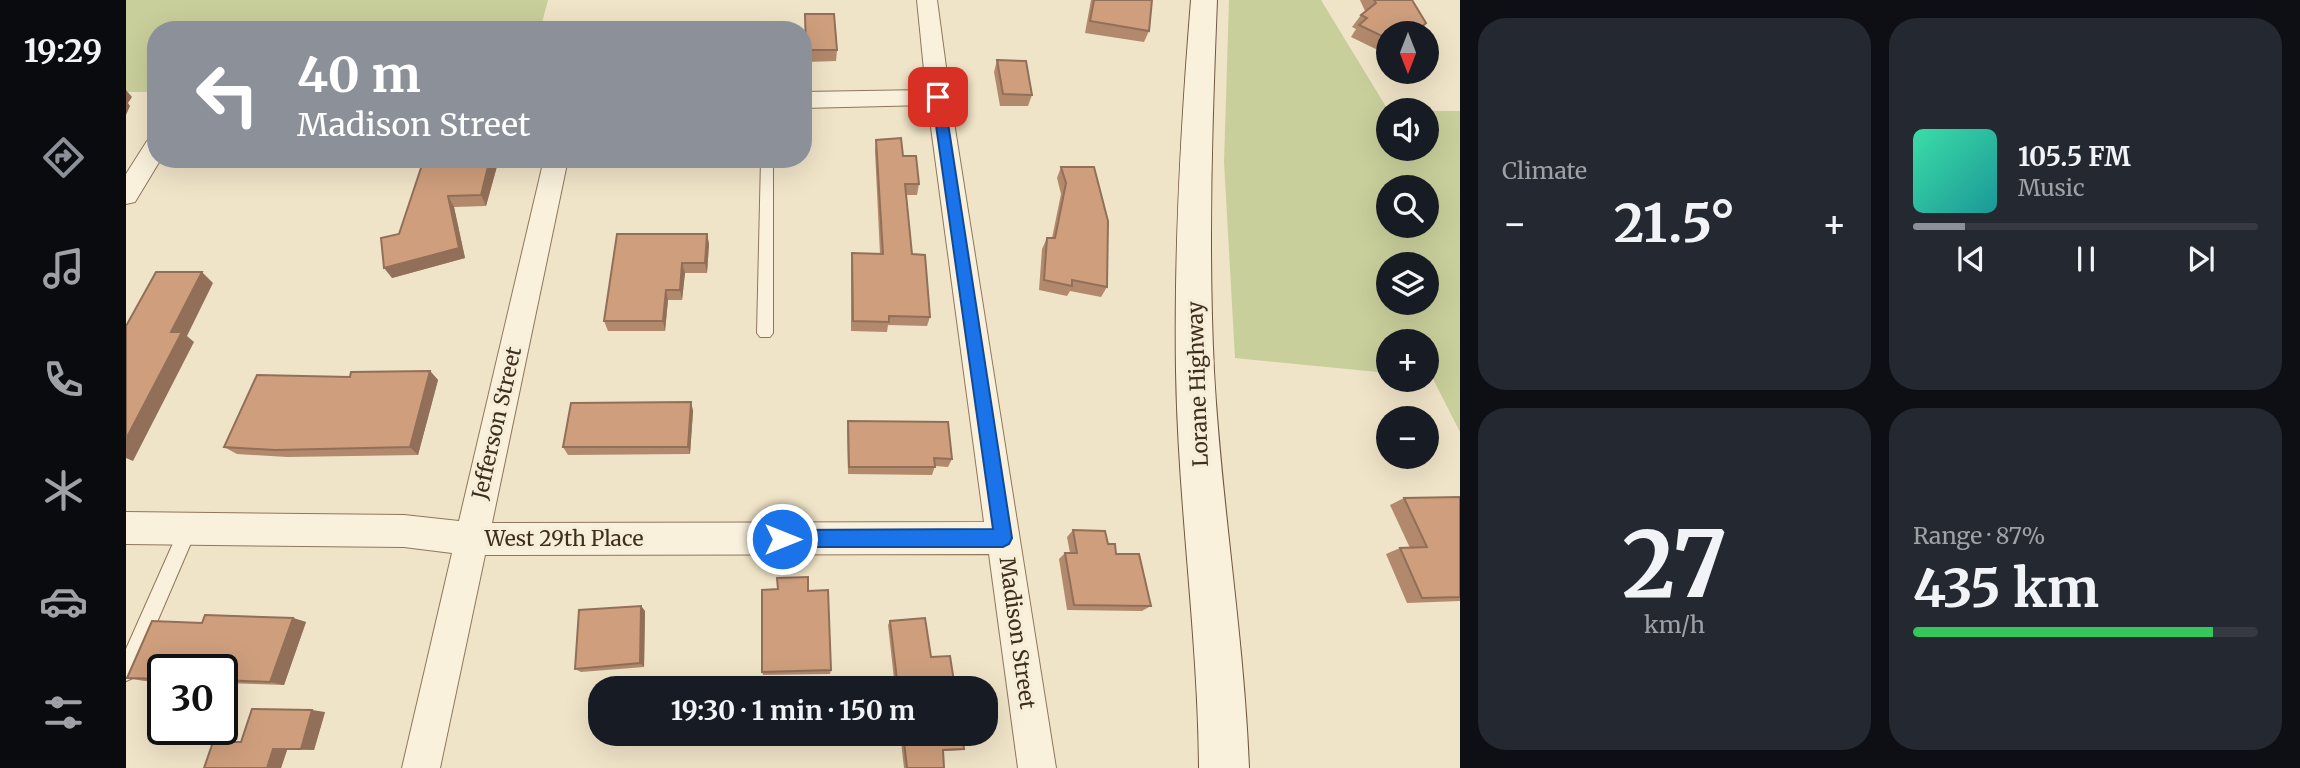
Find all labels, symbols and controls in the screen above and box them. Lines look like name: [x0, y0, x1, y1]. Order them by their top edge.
north arrow: [1376, 21, 1438, 84]
map controls: [1376, 21, 1439, 469]
text: 19:29: [24, 31, 102, 71]
text: 40 m: [297, 44, 421, 105]
icon: left: [182, 49, 273, 140]
pin: [908, 67, 968, 127]
icon: arrive: [919, 78, 957, 116]
button: sound: [1376, 98, 1439, 161]
text: Madison Street: [297, 105, 530, 145]
icon: directions: [39, 133, 88, 182]
text: 105.5 FM: [2018, 140, 2131, 173]
text: Climate: [1502, 156, 1587, 185]
text: Music: [2018, 173, 2085, 202]
button: search: [1376, 175, 1439, 238]
text: 21.5°: [1614, 191, 1735, 256]
text: −: [1502, 200, 1527, 247]
text: +: [1822, 200, 1847, 247]
icon: previous: [1952, 240, 1990, 278]
icon: pause: [2067, 240, 2105, 278]
icon: next: [2182, 240, 2220, 278]
icon: music: [39, 244, 88, 293]
button: layers: [1376, 252, 1439, 315]
street label: Lorane Highway: [1181, 300, 1214, 467]
button: +: [1376, 329, 1439, 392]
street label: Jefferson Street: [466, 344, 527, 503]
icon: phone: [39, 355, 88, 404]
button: −: [1376, 406, 1439, 469]
icon: climate: [39, 466, 88, 515]
position arrow: [745, 502, 819, 576]
text: 27: [1622, 507, 1727, 622]
text: Range · 87%: [1913, 521, 2045, 550]
street label: West 29th Place: [484, 525, 643, 552]
street label: Madison Street: [993, 555, 1042, 711]
text: 435 km: [1913, 556, 2099, 621]
icon: car: [39, 577, 88, 626]
text: km/h: [1644, 610, 1705, 639]
speed limit sign: 30: [147, 654, 238, 745]
icon: filters: [39, 688, 88, 737]
text: 19:30 · 1 min · 150 m: [671, 694, 915, 727]

